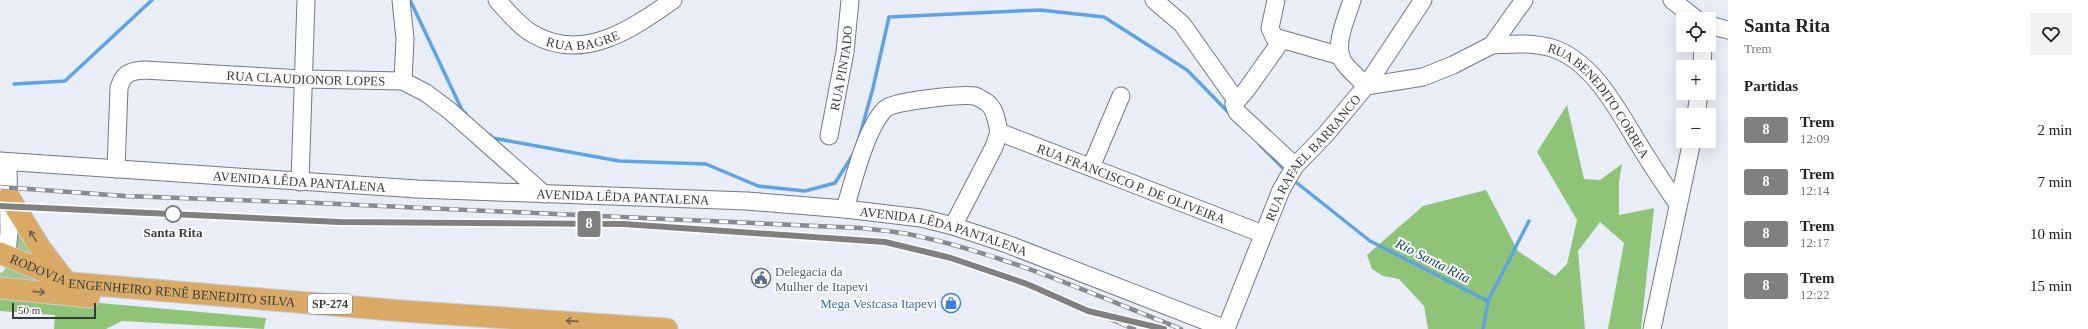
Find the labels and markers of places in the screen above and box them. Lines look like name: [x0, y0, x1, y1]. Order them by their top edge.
marker: Santa Rita: [164, 205, 182, 223]
place label: Santa Rita: [144, 225, 203, 240]
place label: Delegacia da Mulher de Itapevi: [775, 264, 869, 294]
public building icon: Delegacia da Mulher de Itapevi: [750, 267, 772, 289]
shop icon: Mega Vestcasa Itapevi: [940, 292, 962, 314]
place label: Mega Vestcasa Itapevi: [820, 296, 937, 311]

